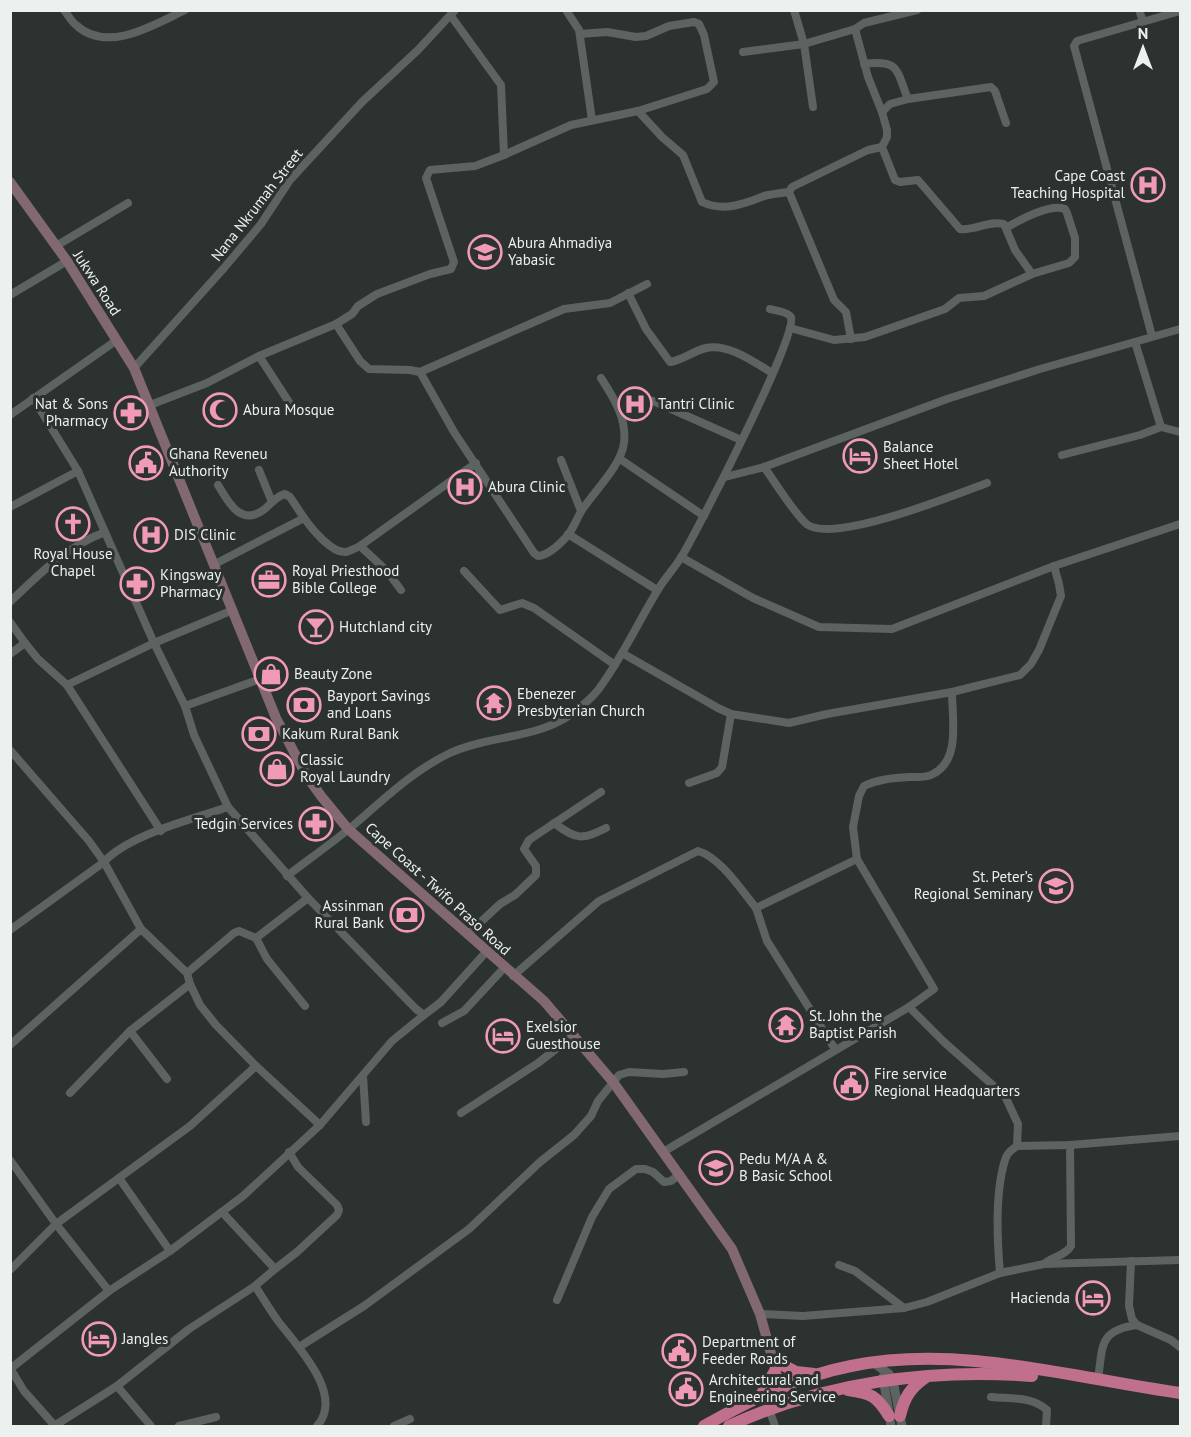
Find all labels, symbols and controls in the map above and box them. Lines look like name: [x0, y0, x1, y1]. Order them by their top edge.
north arrow: [1113, 18, 1173, 78]
text: N: [1138, 23, 1148, 43]
street label: Nana Nkrumah Street: [207, 145, 307, 265]
place label: Cape Coast Teaching Hospital: [1011, 166, 1126, 202]
hospital icon: Cape Coast Teaching Hospital: [1130, 167, 1166, 203]
place label: Abura Ahmadiya Yabasic: [508, 233, 612, 269]
school or university icon: Abura Ahmadiya Yabasic: [467, 234, 503, 270]
street label: Jukwa Road: [69, 246, 126, 319]
hospital icon: Tantri Clinic: [617, 386, 653, 422]
mosque icon: Abura Mosque: [202, 392, 238, 428]
place label: Nat & Sons Pharmacy: [35, 394, 108, 430]
place label: Tantri Clinic: [658, 394, 735, 413]
pharmacy icon: Nat & Sons Pharmacy: [113, 395, 149, 431]
place label: Abura Mosque: [243, 400, 335, 419]
place label: Balance Sheet Hotel: [883, 437, 959, 473]
hotel icon: Balance Sheet Hotel: [842, 438, 878, 474]
place label: Ghana Reveneu Authority: [169, 444, 268, 480]
public building icon: Ghana Reveneu Authority: [128, 445, 164, 481]
hospital icon: Abura Clinic: [447, 469, 483, 505]
place label: Abura Clinic: [488, 477, 566, 496]
church icon: Royal House Chapel: [55, 506, 91, 542]
hospital icon: DIS Clinic: [133, 517, 169, 553]
place label: DIS Clinic: [174, 525, 236, 544]
place label: Royal House Chapel: [33, 544, 113, 580]
place label: Royal Priesthood Bible College: [292, 561, 399, 597]
office icon: Royal Priesthood Bible College: [251, 562, 287, 598]
place label: Kingsway Pharmacy: [160, 565, 222, 601]
pharmacy icon: Kingsway Pharmacy: [119, 566, 155, 602]
bar icon: Hutchland city: [298, 609, 334, 645]
place label: Hutchland city: [339, 617, 432, 636]
shop icon: Beauty Zone: [253, 656, 289, 692]
place label: Beauty Zone: [294, 664, 372, 683]
place label: Ebenezer Presbyterian Church: [517, 684, 645, 720]
temple icon: Ebenezer Presbyterian Church: [476, 685, 512, 721]
place label: Bayport Savings and Loans: [327, 686, 430, 722]
bank icon: Bayport Savings and Loans: [286, 687, 322, 723]
bank icon: Kakum Rural Bank: [241, 716, 277, 752]
place label: Kakum Rural Bank: [282, 724, 400, 743]
place label: Classic Royal Laundry: [300, 750, 390, 786]
shop icon: Classic Royal Laundry: [259, 751, 295, 787]
pharmacy icon: Tedgin Services: [298, 806, 334, 842]
place label: Tedgin Services: [194, 814, 293, 833]
street label: Cape Coast - Twifo Praso Road: [362, 818, 515, 959]
place label: St. Peter’s Regional Seminary: [914, 867, 1033, 903]
school or university icon: St. Peter’s Regional Seminary: [1038, 868, 1074, 904]
place label: Assinman Rural Bank: [315, 896, 385, 932]
bank icon: Assinman Rural Bank: [389, 897, 425, 933]
place label: St. John the Baptist Parish: [809, 1006, 897, 1042]
temple icon: St. John the Baptist Parish: [768, 1007, 804, 1043]
place label: Exelsior Guesthouse: [526, 1017, 601, 1053]
hotel icon: Exelsior Guesthouse: [485, 1018, 521, 1054]
place label: Fire service Regional Headquarters: [874, 1064, 1020, 1100]
public building icon: Fire service Regional Headquarters: [833, 1065, 869, 1101]
place label: Pedu M/A A & B Basic School: [739, 1149, 833, 1185]
school or university icon: Pedu M/A A & B Basic School: [698, 1150, 734, 1186]
hotel icon: Hacienda: [1075, 1280, 1111, 1316]
place label: Hacienda: [1010, 1288, 1070, 1307]
hotel icon: Jangles: [81, 1321, 117, 1357]
place label: Jangles: [121, 1329, 168, 1348]
place label: Department of Feeder Roads: [702, 1332, 797, 1368]
public building icon: Department of Feeder Roads: [661, 1333, 697, 1369]
place label: Architectural and Engineering Service: [709, 1370, 836, 1406]
public building icon: Architectural and Engineering Service: [668, 1371, 704, 1407]

